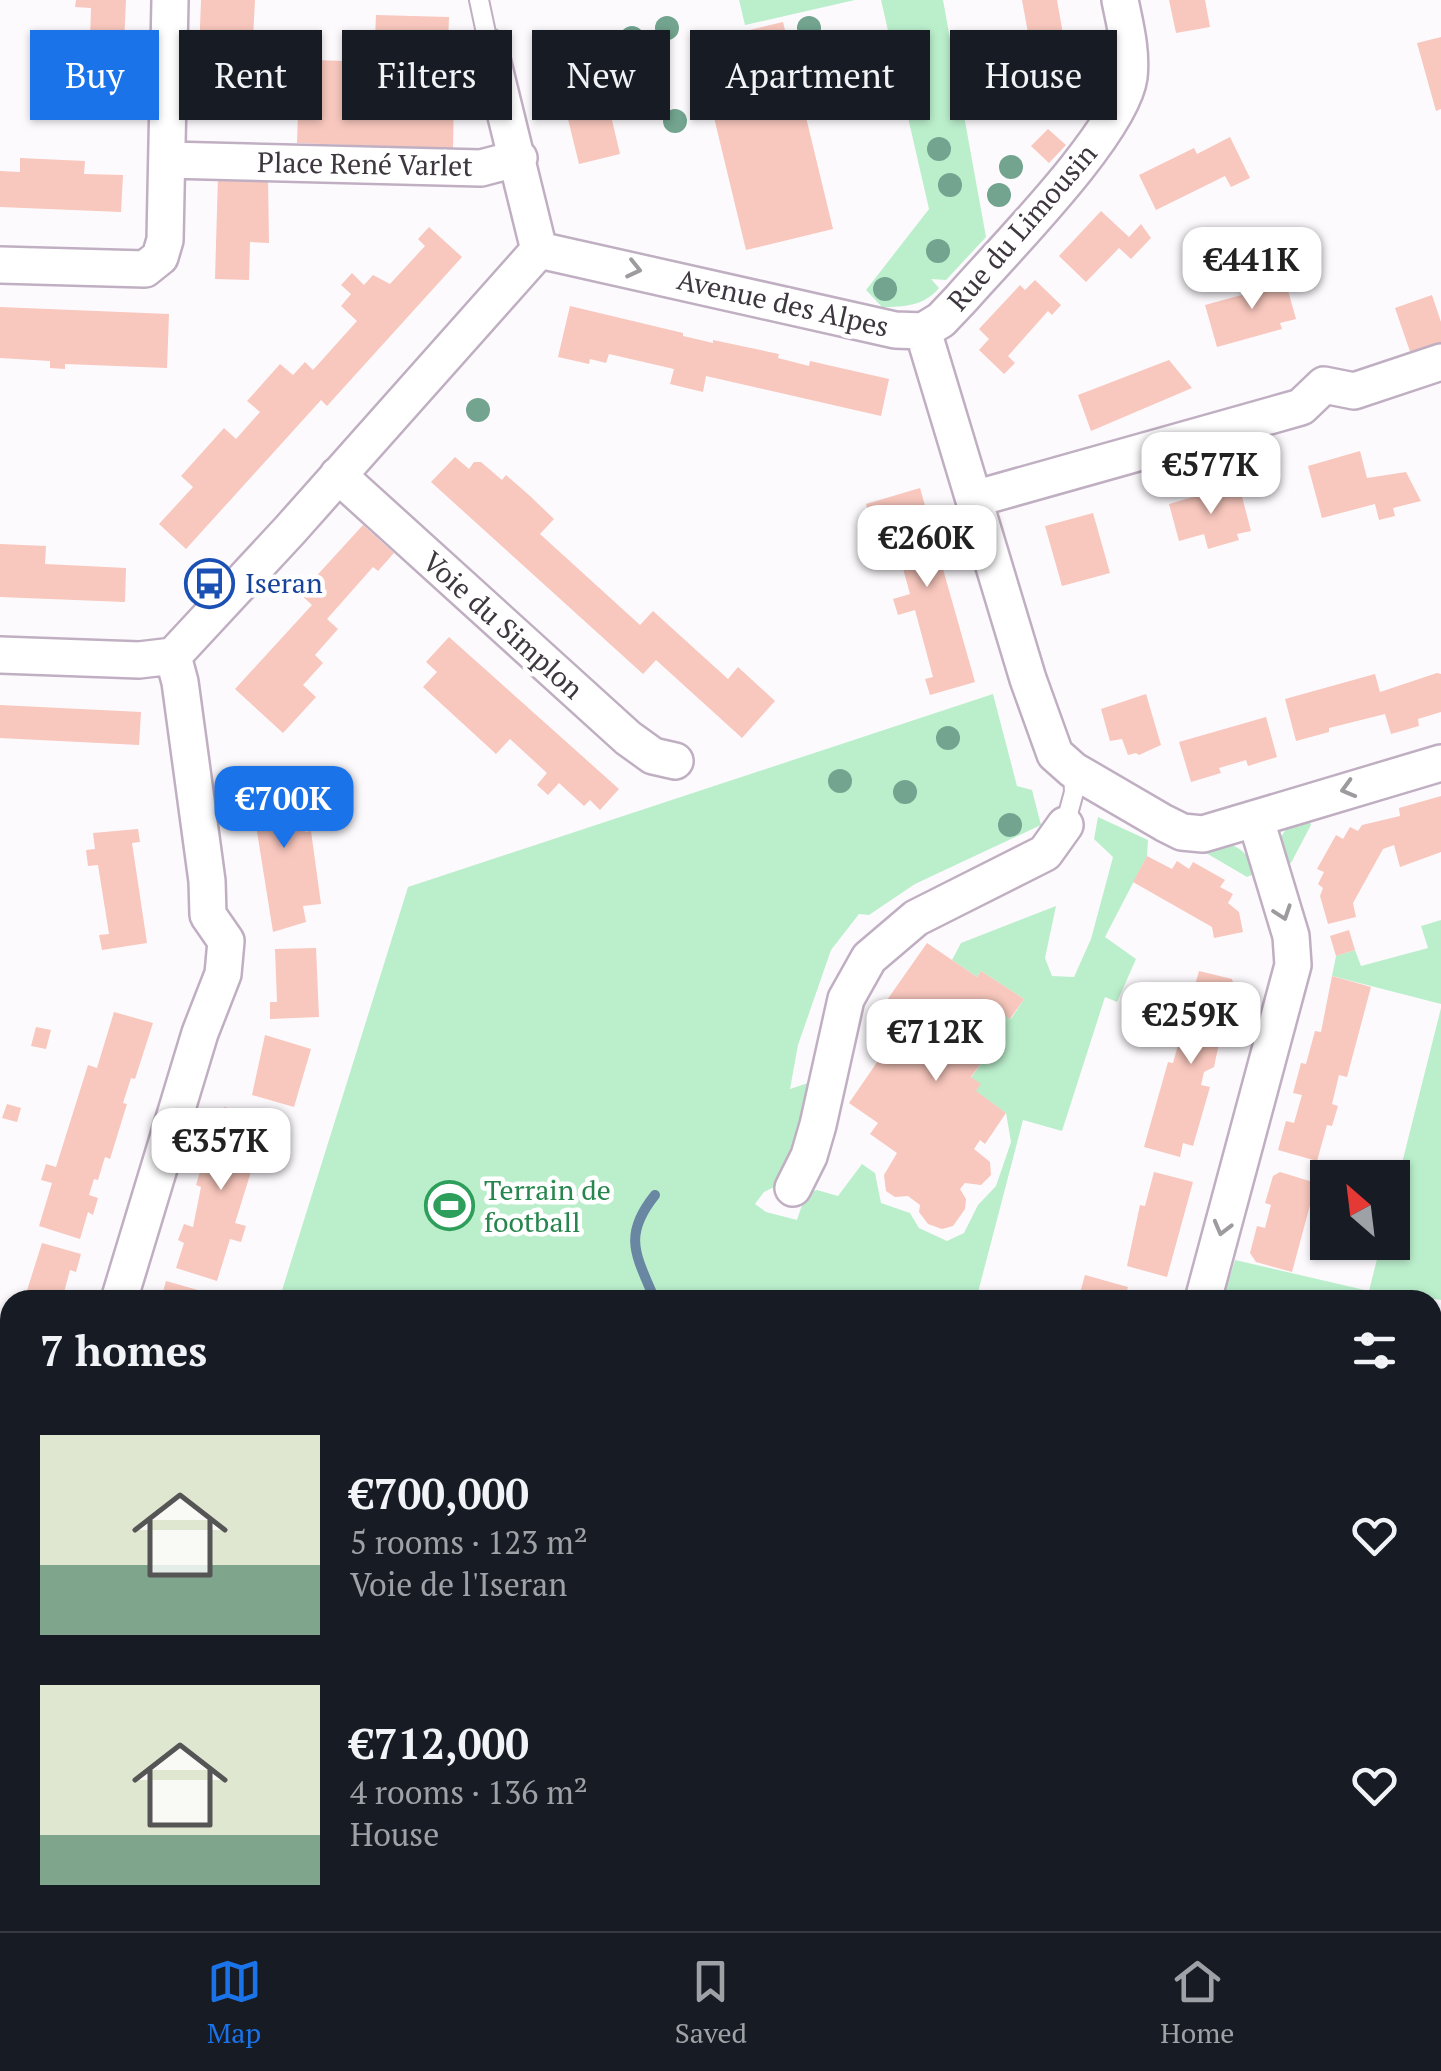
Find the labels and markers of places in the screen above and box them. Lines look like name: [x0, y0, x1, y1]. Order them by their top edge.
pin: €441K: [1182, 227, 1322, 312]
pin: €577K: [1141, 432, 1281, 517]
pin: €260K: [857, 505, 997, 590]
bus stop icon: Iseran: [184, 557, 236, 609]
place label: Iseran: [245, 564, 323, 601]
pin: €700K: [214, 766, 354, 851]
pin: €259K: [1121, 982, 1261, 1067]
pin: €712K: [866, 999, 1006, 1084]
pin: €357K: [151, 1108, 291, 1193]
place label: Terrain de football: [484, 1171, 611, 1240]
sports icon: Terrain de football: [423, 1180, 475, 1232]

